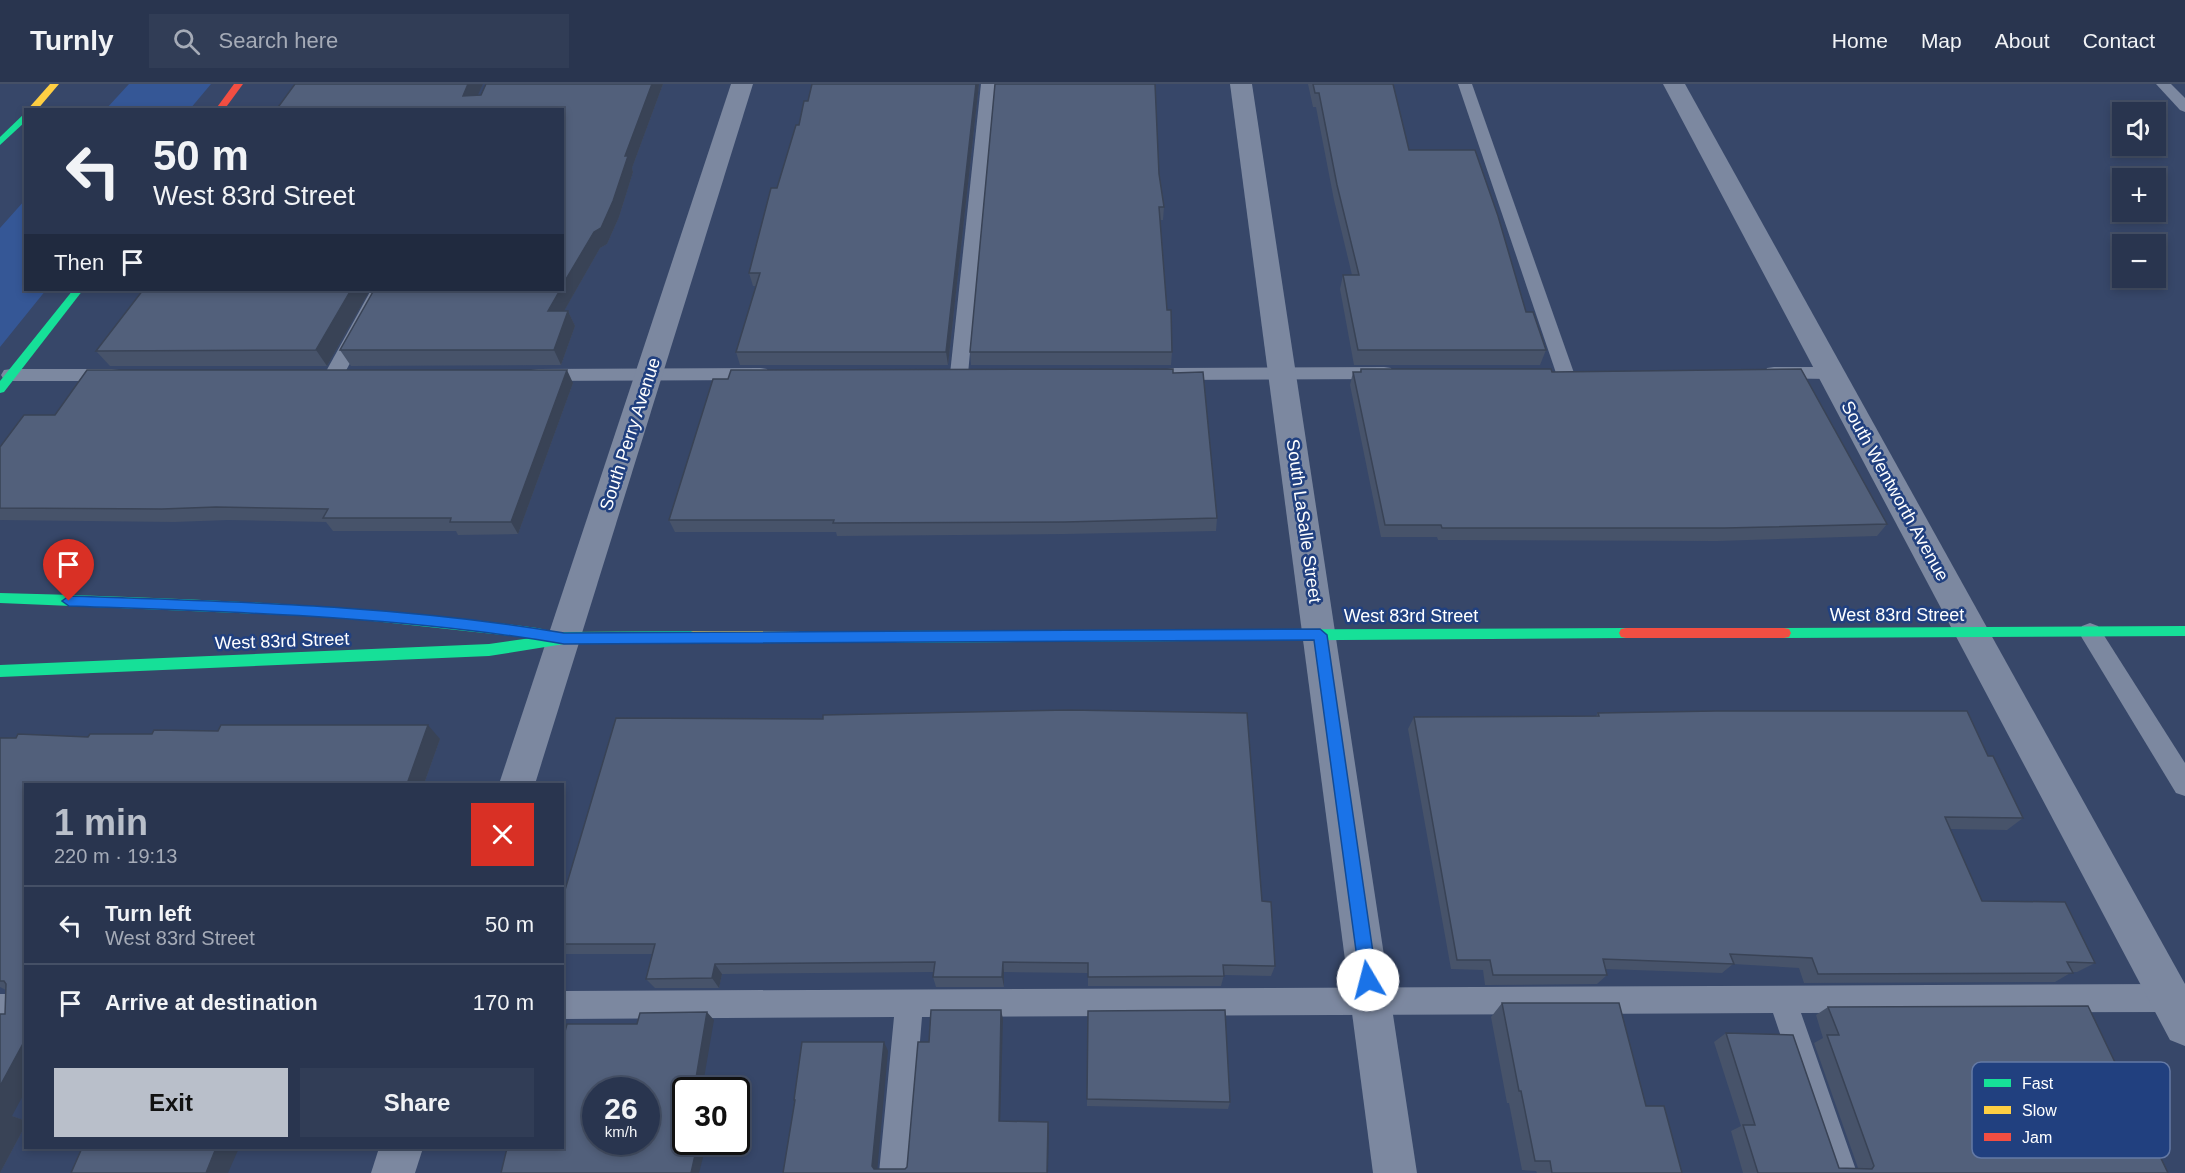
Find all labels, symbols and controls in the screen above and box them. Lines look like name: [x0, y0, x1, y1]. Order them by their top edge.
search box: [149, 14, 569, 68]
text: Turnly: [30, 25, 113, 56]
icon: search: [170, 25, 203, 58]
text: Search here: [218, 28, 338, 53]
text: Home: [1832, 29, 1888, 52]
text: Map: [1921, 29, 1962, 52]
text: About: [1995, 29, 2050, 52]
text: Contact: [2083, 29, 2155, 52]
map controls: [2112, 102, 2166, 288]
button: sound: [2112, 102, 2166, 156]
icon: left: [54, 132, 132, 210]
text: 50 m: [153, 132, 249, 179]
button: +: [2112, 168, 2166, 222]
text: West 83rd Street: [153, 181, 355, 211]
button: −: [2112, 234, 2166, 288]
icon: arrive: [116, 246, 149, 279]
text: Then: [54, 250, 104, 275]
street label: South Perry Avenue: [596, 355, 664, 513]
street label: South Wentworth Avenue: [1837, 398, 1953, 584]
street label: South LaSalle Street: [1283, 438, 1325, 604]
pin: [43, 539, 94, 601]
icon: arrive: [52, 548, 85, 581]
street label: West 83rd Street: [1830, 605, 1964, 625]
street label: West 83rd Street: [1344, 606, 1478, 626]
street label: West 83rd Street: [214, 629, 350, 653]
text: 1 min: [54, 802, 148, 843]
button: close: [471, 803, 534, 866]
text: 220 m · 19:13: [54, 845, 177, 867]
text: Turn left: [105, 901, 191, 926]
icon: left: [54, 909, 87, 942]
text: 50 m: [485, 912, 534, 937]
text: West 83rd Street: [105, 927, 255, 949]
position arrow: [1336, 948, 1400, 1012]
icon: arrive: [54, 987, 87, 1020]
text: Arrive at destination: [105, 990, 318, 1015]
text: 170 m: [473, 990, 534, 1015]
legend: [1972, 1062, 2170, 1158]
button: Exit: [54, 1068, 288, 1137]
button: Share: [300, 1068, 534, 1137]
text: Fast: [2022, 1075, 2054, 1092]
speed limit sign: 30: [672, 1077, 750, 1155]
text: 26: [604, 1092, 638, 1125]
text: Slow: [2022, 1102, 2057, 1119]
text: km/h: [605, 1123, 637, 1140]
text: Jam: [2022, 1129, 2052, 1146]

